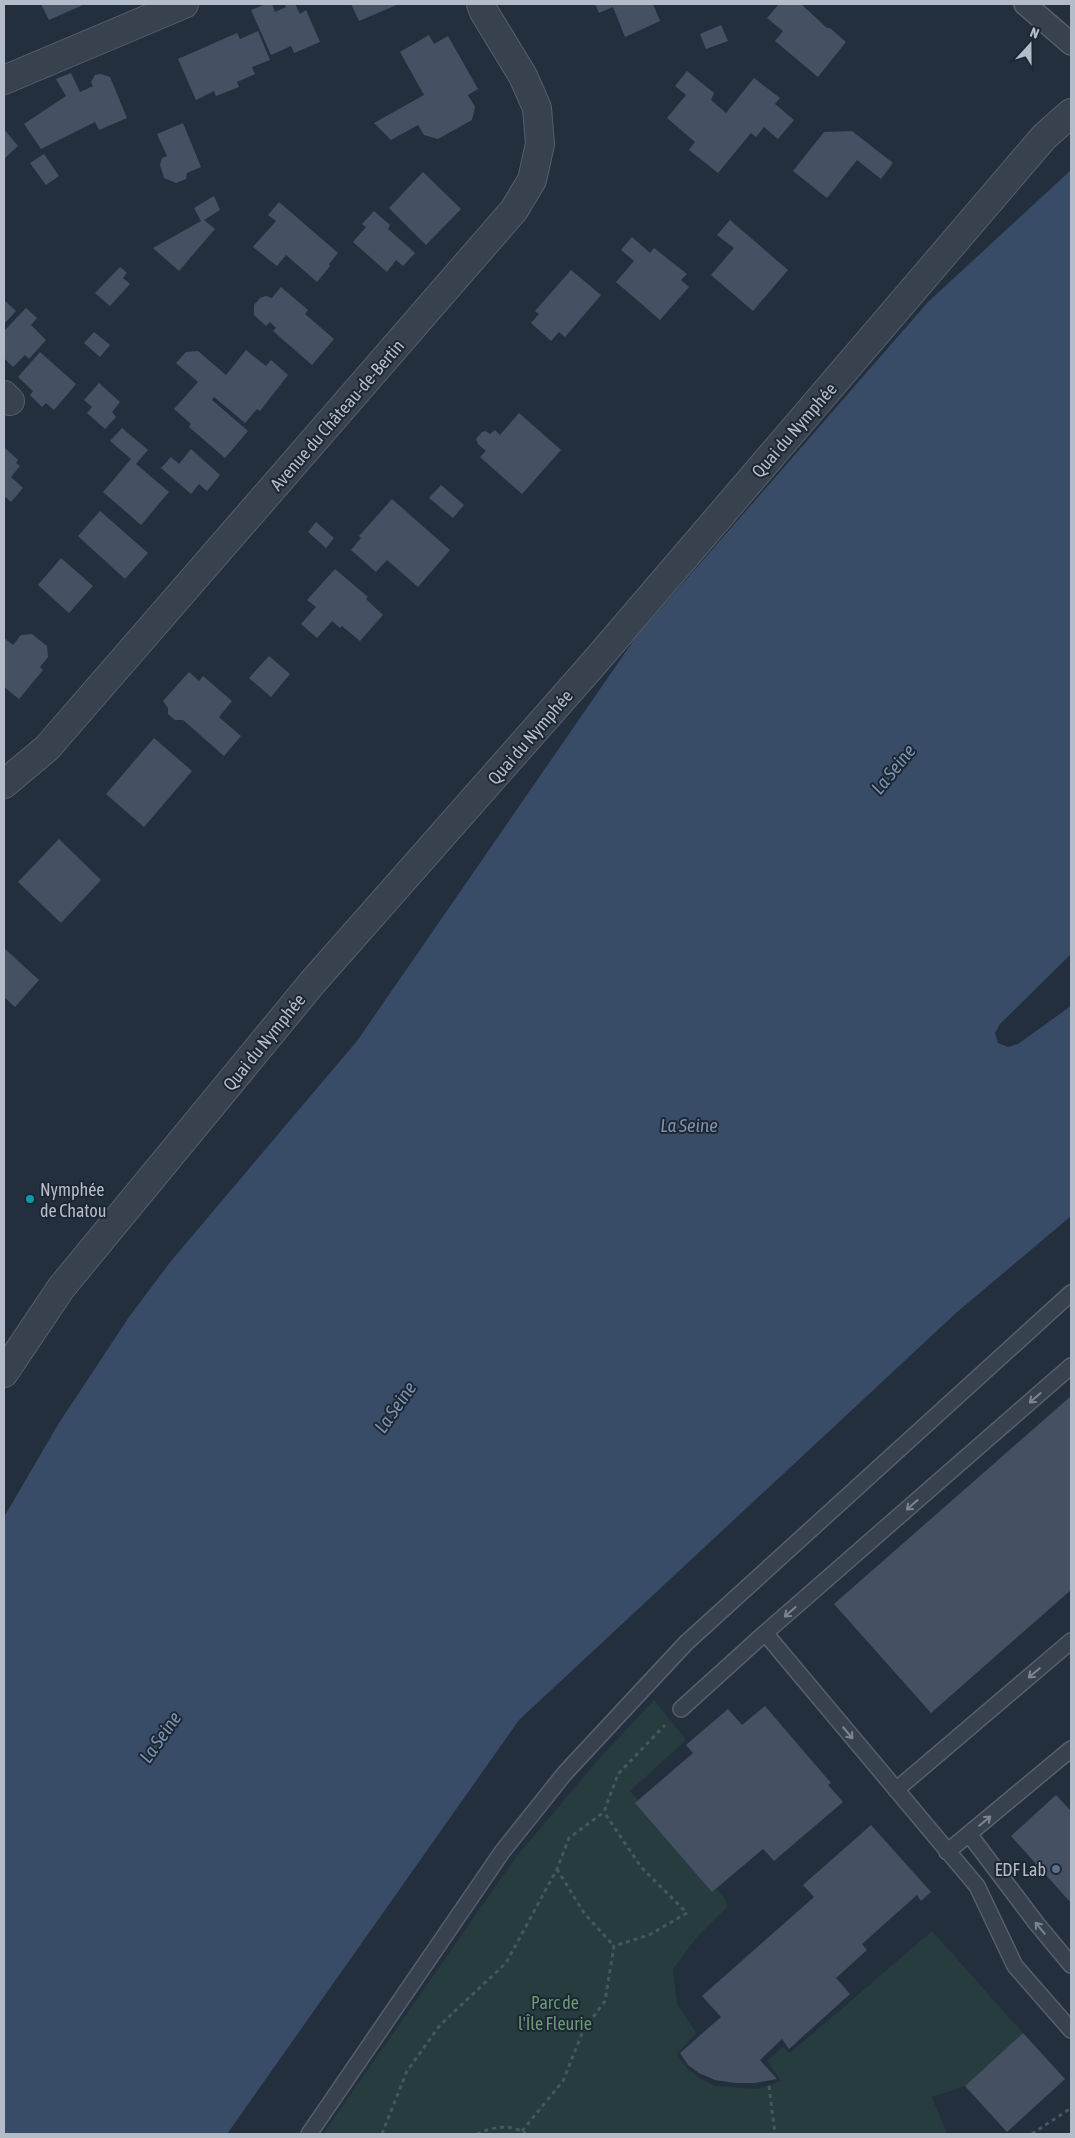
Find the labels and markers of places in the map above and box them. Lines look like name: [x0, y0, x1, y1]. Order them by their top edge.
place label: Nymphée de Chatou: [40, 1179, 107, 1221]
marker: Nymphée de Chatou: [24, 1193, 36, 1205]
place label: EDF Lab: [995, 1859, 1046, 1880]
marker: EDF Lab: [1050, 1863, 1062, 1875]

